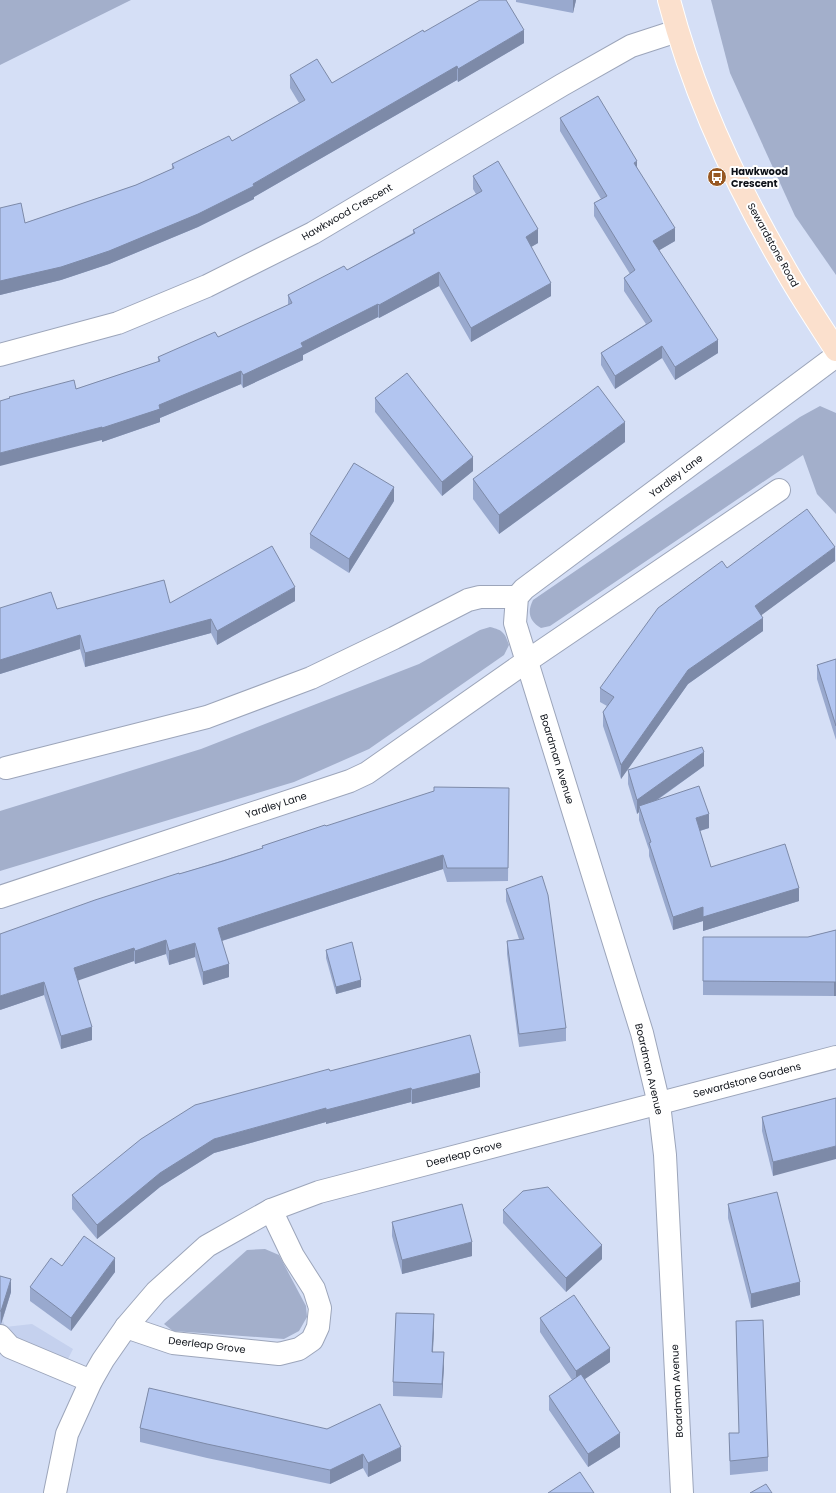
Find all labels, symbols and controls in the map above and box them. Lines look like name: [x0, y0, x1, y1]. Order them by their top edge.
place label: Hawkwood Crescent: [731, 164, 788, 191]
bus stop icon: Hawkwood Crescent: [706, 166, 728, 188]
street label: Hawkwood Crescent: [299, 180, 396, 244]
street label: Sewardstone Road: [744, 200, 802, 290]
street label: Yardley Lane: [646, 451, 706, 501]
street label: Boardman Avenue: [536, 712, 578, 806]
street label: Yardley Lane: [243, 788, 309, 822]
street label: Boardman Avenue: [631, 1022, 667, 1116]
street label: Sewardstone Gardens: [691, 1058, 803, 1102]
street label: Deerleap Grove: [424, 1137, 504, 1171]
street label: Deerleap Grove: [167, 1333, 247, 1357]
street label: Boardman Avenue: [667, 1344, 687, 1438]

